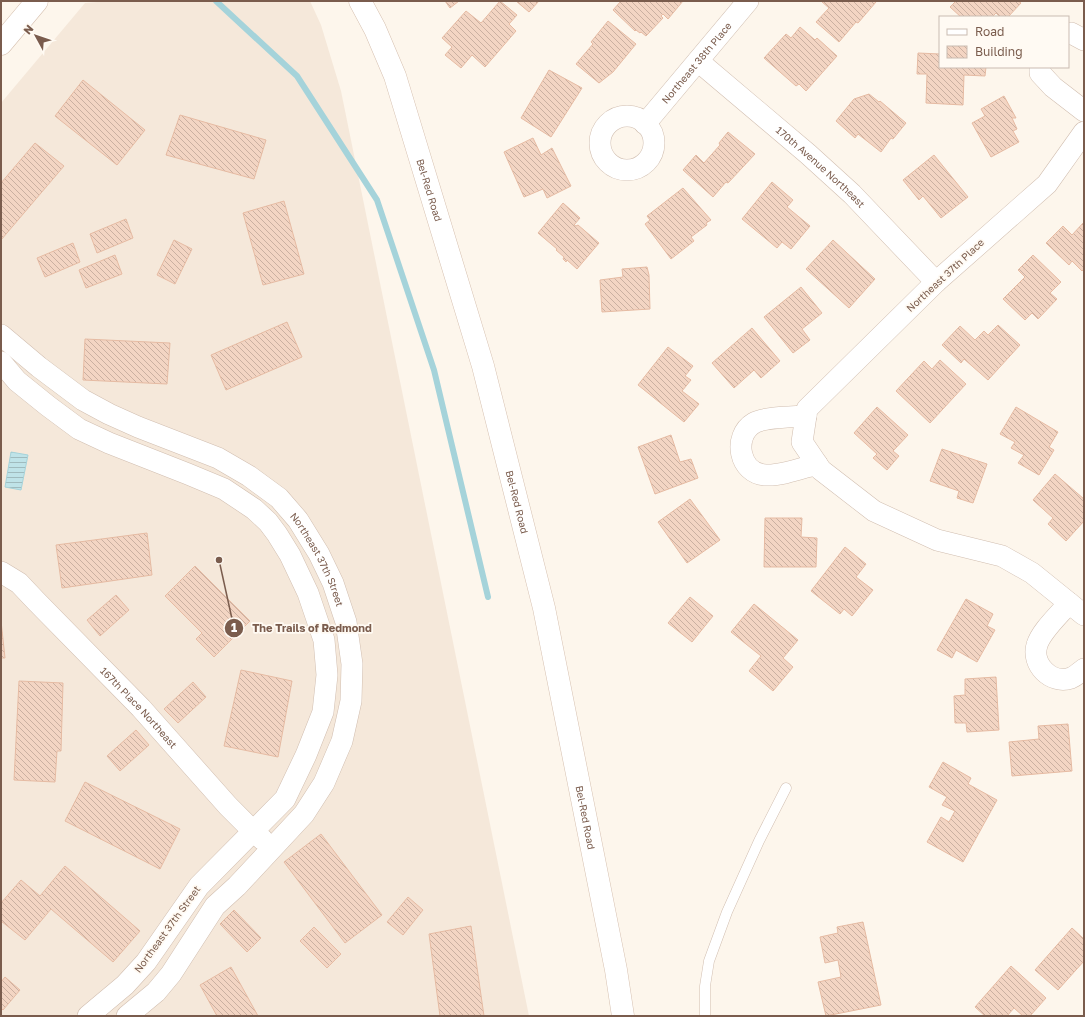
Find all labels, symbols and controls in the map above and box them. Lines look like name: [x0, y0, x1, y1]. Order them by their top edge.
north arrow: [16, 16, 56, 56]
legend: [939, 16, 1069, 68]
street label: Northeast 38th Place: [659, 19, 734, 106]
text: N: [20, 22, 36, 37]
text: Road: [975, 24, 1004, 39]
text: Building: [975, 44, 1023, 59]
street label: 170th Avenue Northeast: [774, 124, 868, 210]
street label: Bel-Red Road: [414, 157, 445, 223]
street label: Northeast 37th Place: [904, 236, 986, 314]
street label: Bel-Red Road: [504, 469, 531, 535]
street label: Northeast 37th Street: [288, 510, 346, 608]
callout: The Trails of Redmond: [224, 616, 380, 639]
text: 1: [231, 620, 237, 635]
text: The Trails of Redmond: [252, 621, 372, 634]
street label: 167th Place Northeast: [98, 664, 180, 751]
street label: Bel-Red Road: [573, 784, 598, 850]
street label: Northeast 37th Street: [131, 883, 203, 975]

